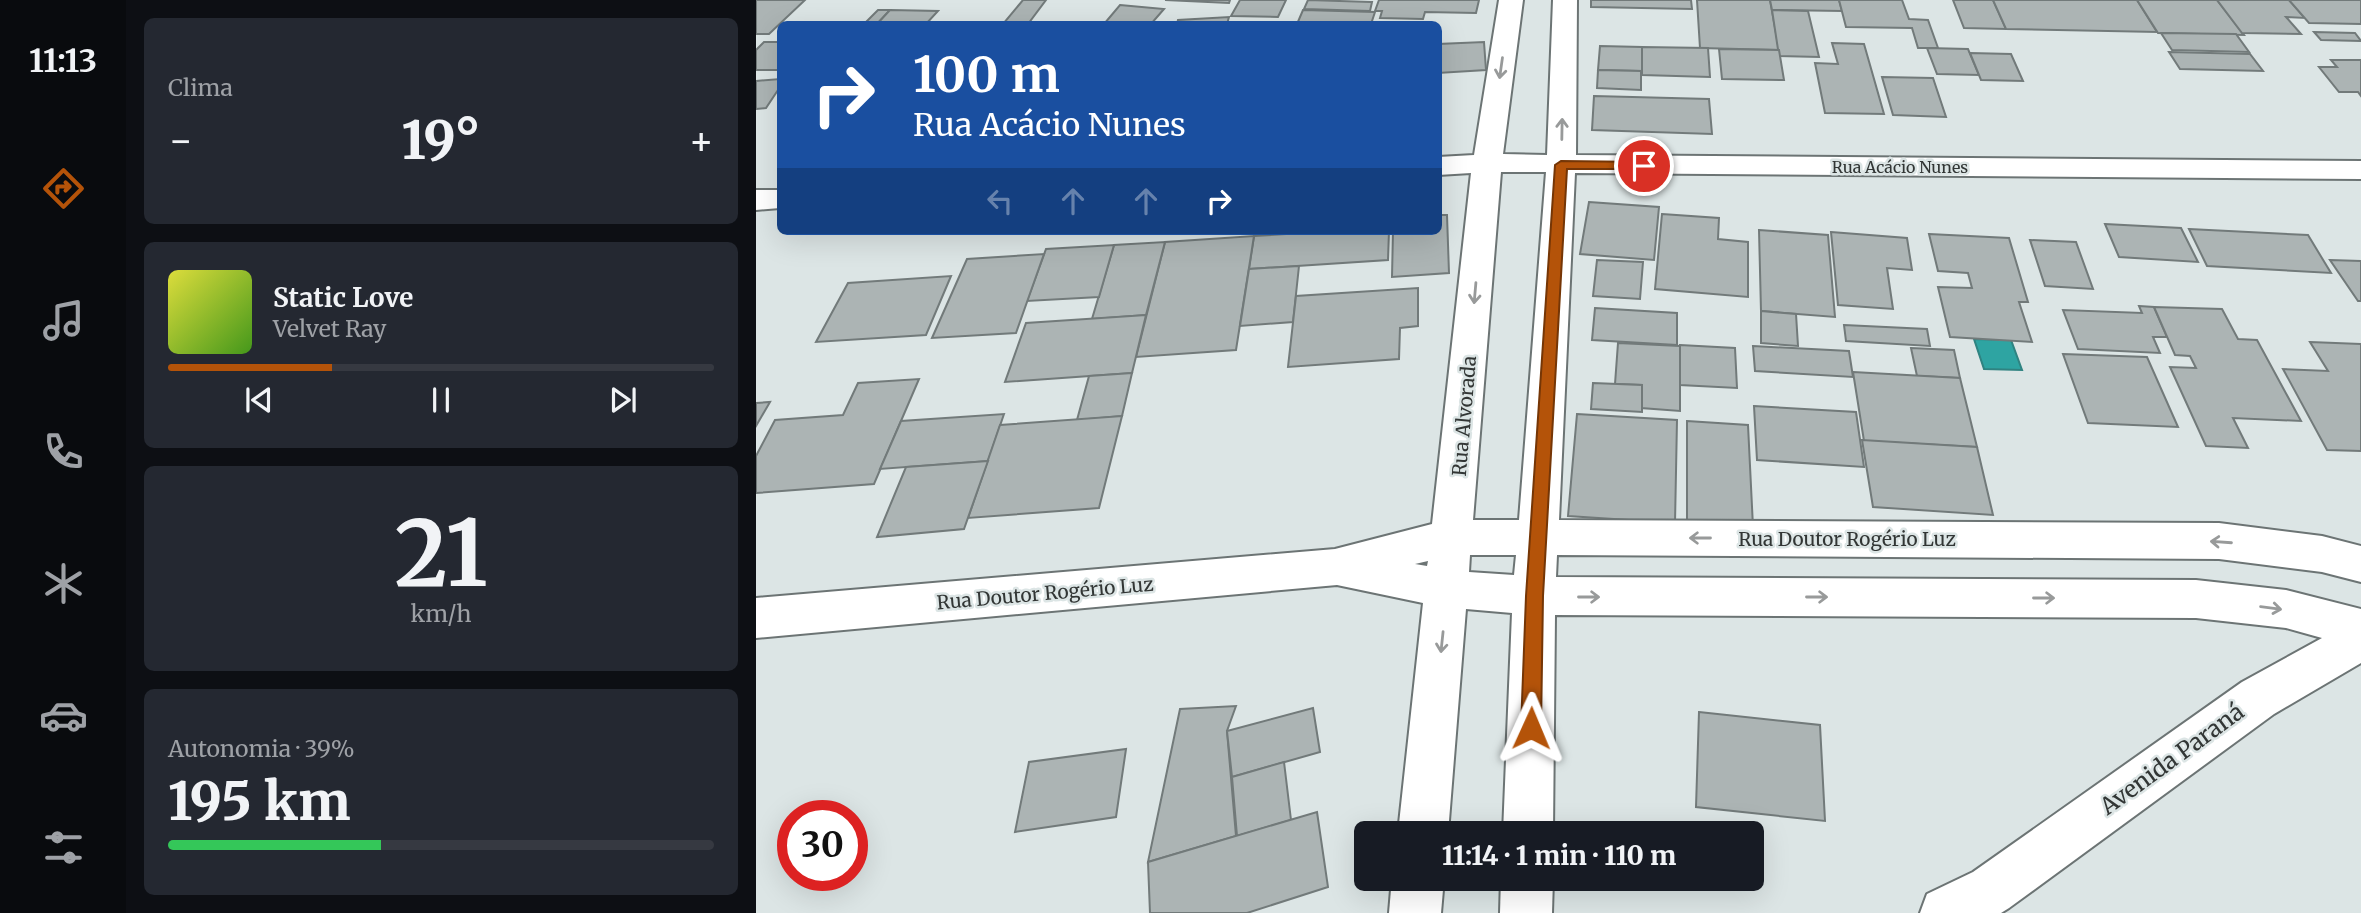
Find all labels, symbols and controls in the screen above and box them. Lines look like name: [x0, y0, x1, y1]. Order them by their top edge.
text: 11:13: [29, 41, 97, 81]
text: 100 m: [913, 44, 1060, 105]
icon: right: [798, 49, 889, 140]
one-way arrow: [1494, 56, 1507, 78]
text: Clima: [168, 73, 233, 102]
text: Rua Acácio Nunes: [913, 105, 1186, 145]
text: 19°: [402, 108, 480, 173]
text: −: [168, 117, 193, 164]
text: +: [689, 117, 714, 164]
one-way arrow: [1556, 117, 1569, 140]
pin: [1614, 136, 1674, 196]
icon: arrive: [1625, 147, 1663, 185]
street label: Rua Acácio Nunes: [1832, 157, 1968, 177]
icon: directions: [39, 164, 88, 213]
icon: left: [981, 182, 1019, 220]
icon: ahead: [1054, 182, 1092, 220]
icon: ahead: [1127, 182, 1165, 220]
icon: right: [1200, 182, 1238, 220]
text: Static Love: [273, 281, 413, 314]
one-way arrow: [1468, 282, 1481, 304]
icon: music: [39, 296, 88, 345]
text: Velvet Ray: [273, 314, 386, 343]
street label: Rua Alvorada: [1447, 355, 1481, 477]
icon: previous: [240, 381, 278, 419]
icon: pause: [422, 381, 460, 419]
icon: next: [604, 381, 642, 419]
icon: phone: [39, 427, 88, 476]
text: 21: [394, 496, 488, 611]
street label: Rua Doutor Rogério Luz: [1738, 527, 1956, 551]
one-way arrow: [1689, 531, 1712, 545]
one-way arrow: [2211, 535, 2233, 548]
icon: climate: [39, 559, 88, 608]
street label: Rua Doutor Rogério Luz: [936, 572, 1154, 614]
one-way arrow: [1577, 590, 1600, 603]
one-way arrow: [1805, 590, 1828, 604]
one-way arrow: [2032, 591, 2055, 605]
text: km/h: [411, 599, 471, 628]
one-way arrow: [2259, 601, 2282, 614]
one-way arrow: [1436, 630, 1449, 653]
icon: car: [39, 691, 88, 740]
position arrow: [1494, 691, 1568, 765]
street label: Avenida Paraná: [2093, 697, 2249, 821]
text: Autonomia · 39%: [168, 734, 355, 763]
text: 195 km: [168, 769, 351, 834]
speed limit sign: 30: [777, 800, 868, 891]
icon: filters: [39, 823, 88, 872]
text: 11:14 · 1 min · 110 m: [1442, 839, 1676, 872]

